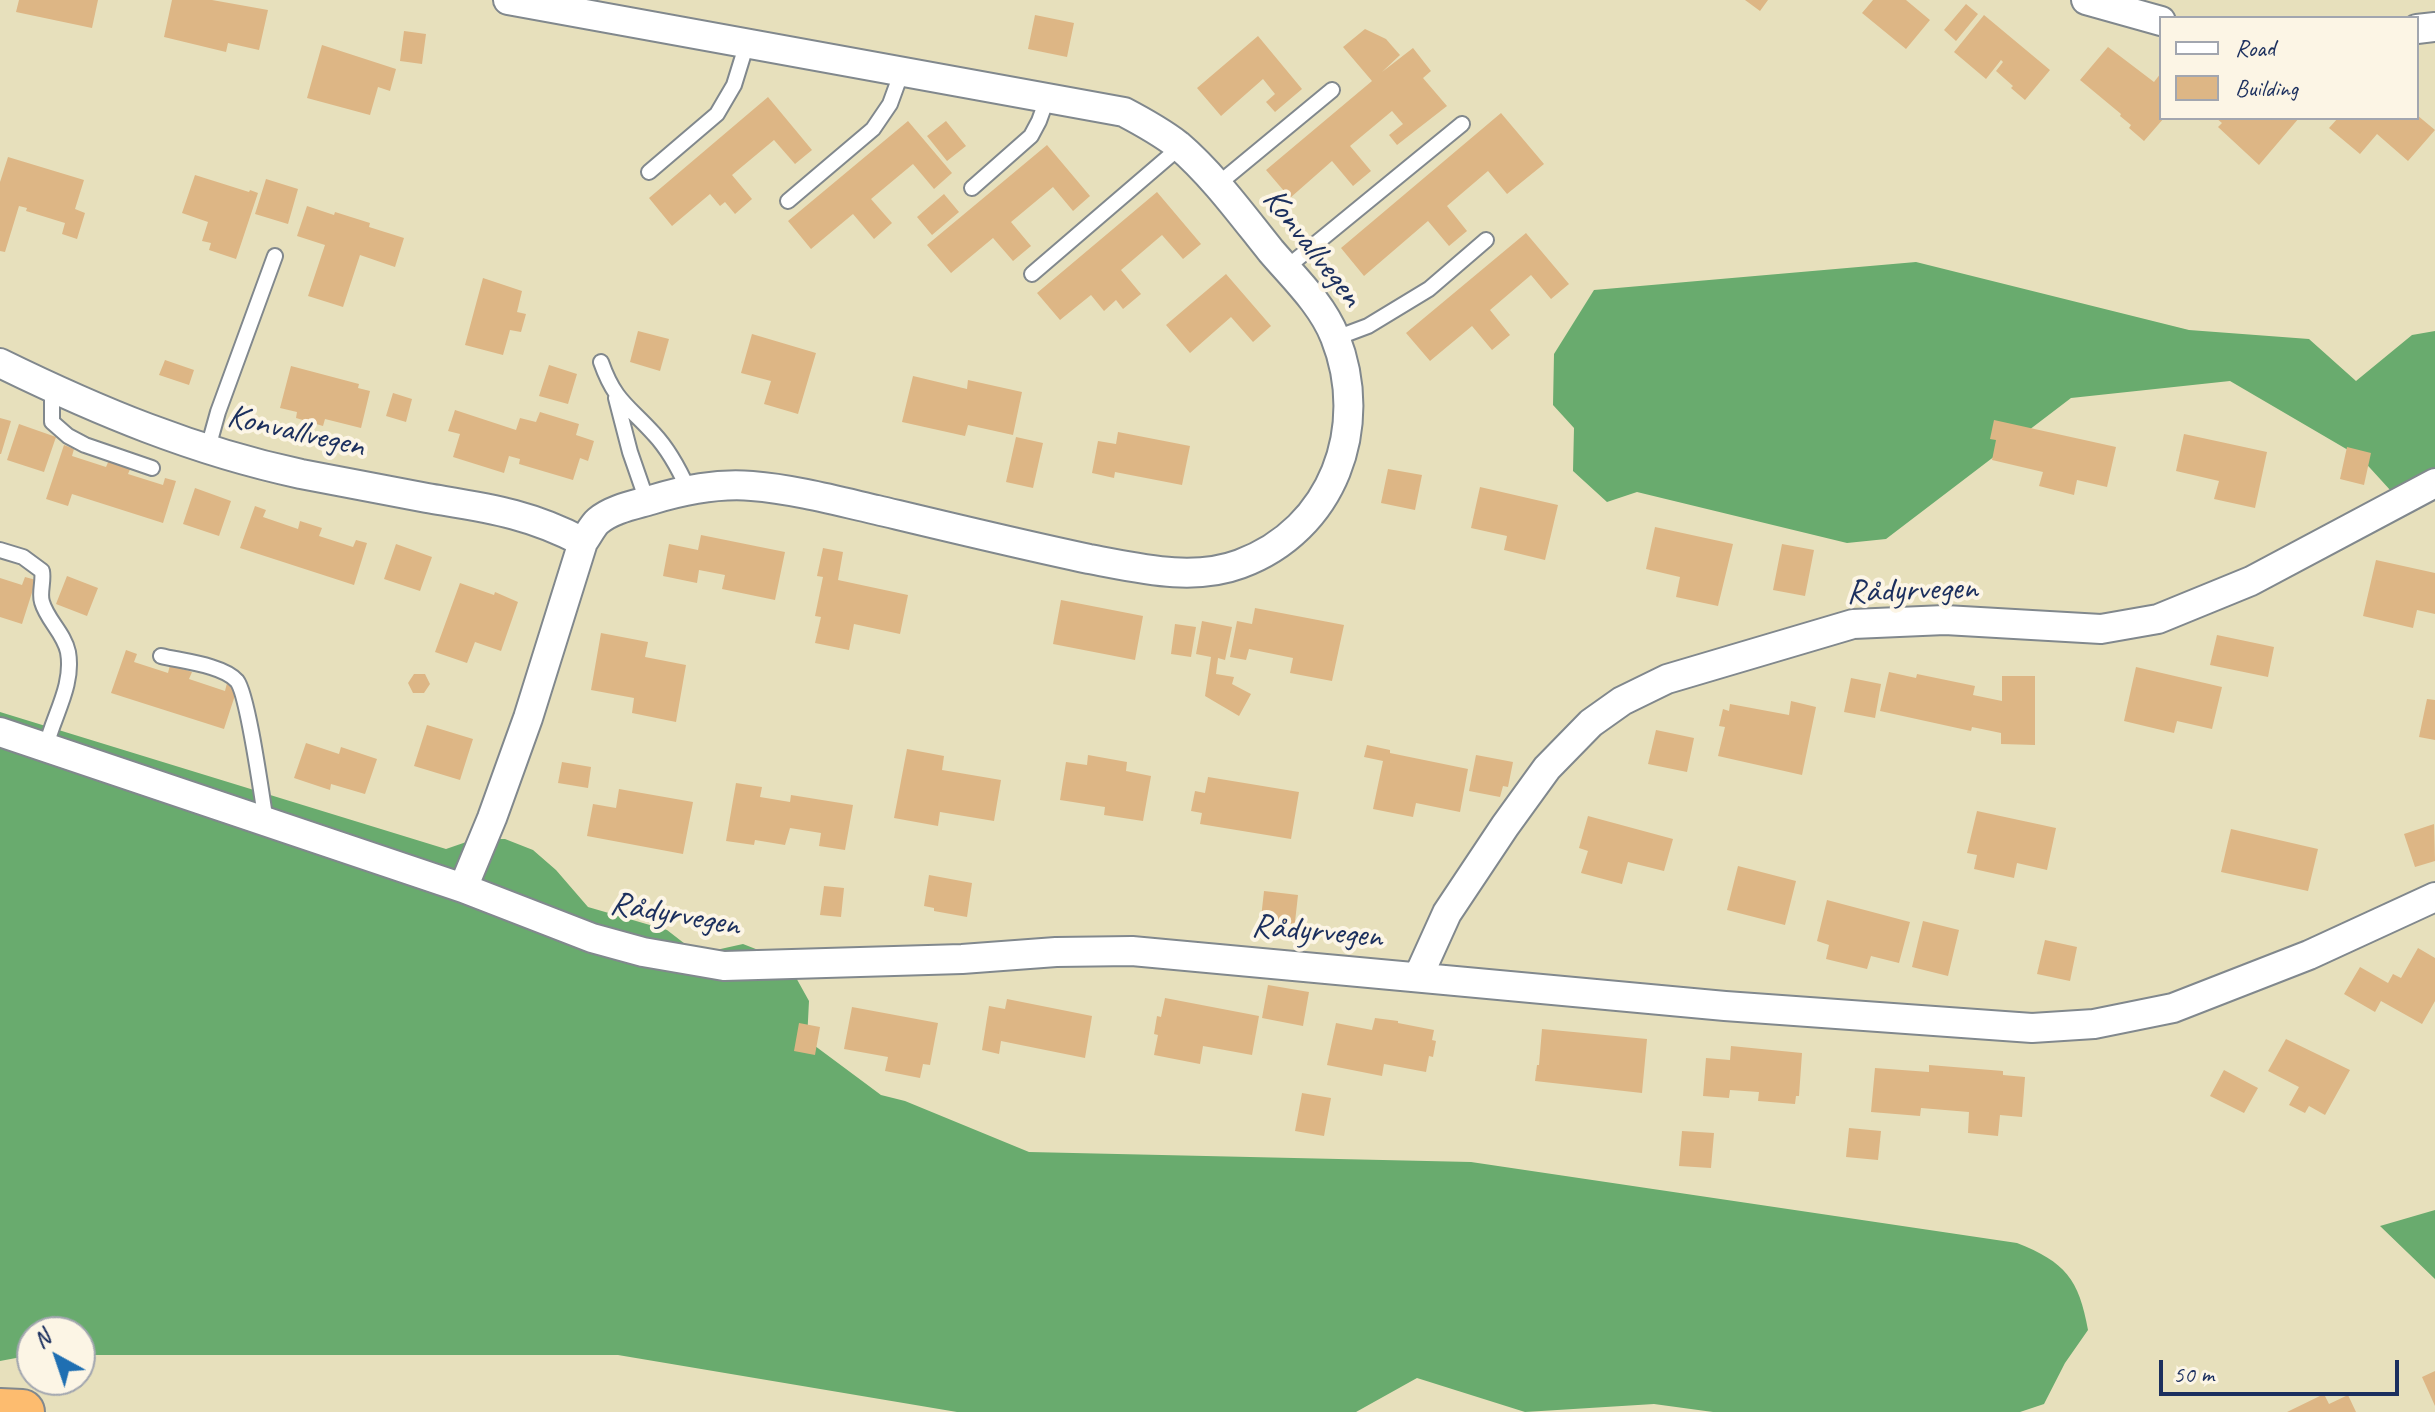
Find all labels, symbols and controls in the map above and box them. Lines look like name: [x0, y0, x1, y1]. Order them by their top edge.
legend: [2159, 16, 2419, 120]
text: Road: [2235, 33, 2275, 63]
text: Building: [2235, 73, 2298, 103]
street label: Konvallvegen: [1253, 180, 1371, 316]
street label: Konvallvegen: [223, 396, 369, 468]
street label: Rådyrvegen: [1846, 568, 1978, 614]
street label: Rådyrvegen: [607, 884, 743, 946]
street label: Rådyrvegen: [1250, 906, 1384, 958]
north arrow: [16, 1316, 96, 1396]
text: N: [28, 1324, 56, 1354]
scale bar: [2163, 1344, 2403, 1394]
text: 50 m: [2173, 1359, 2214, 1389]

